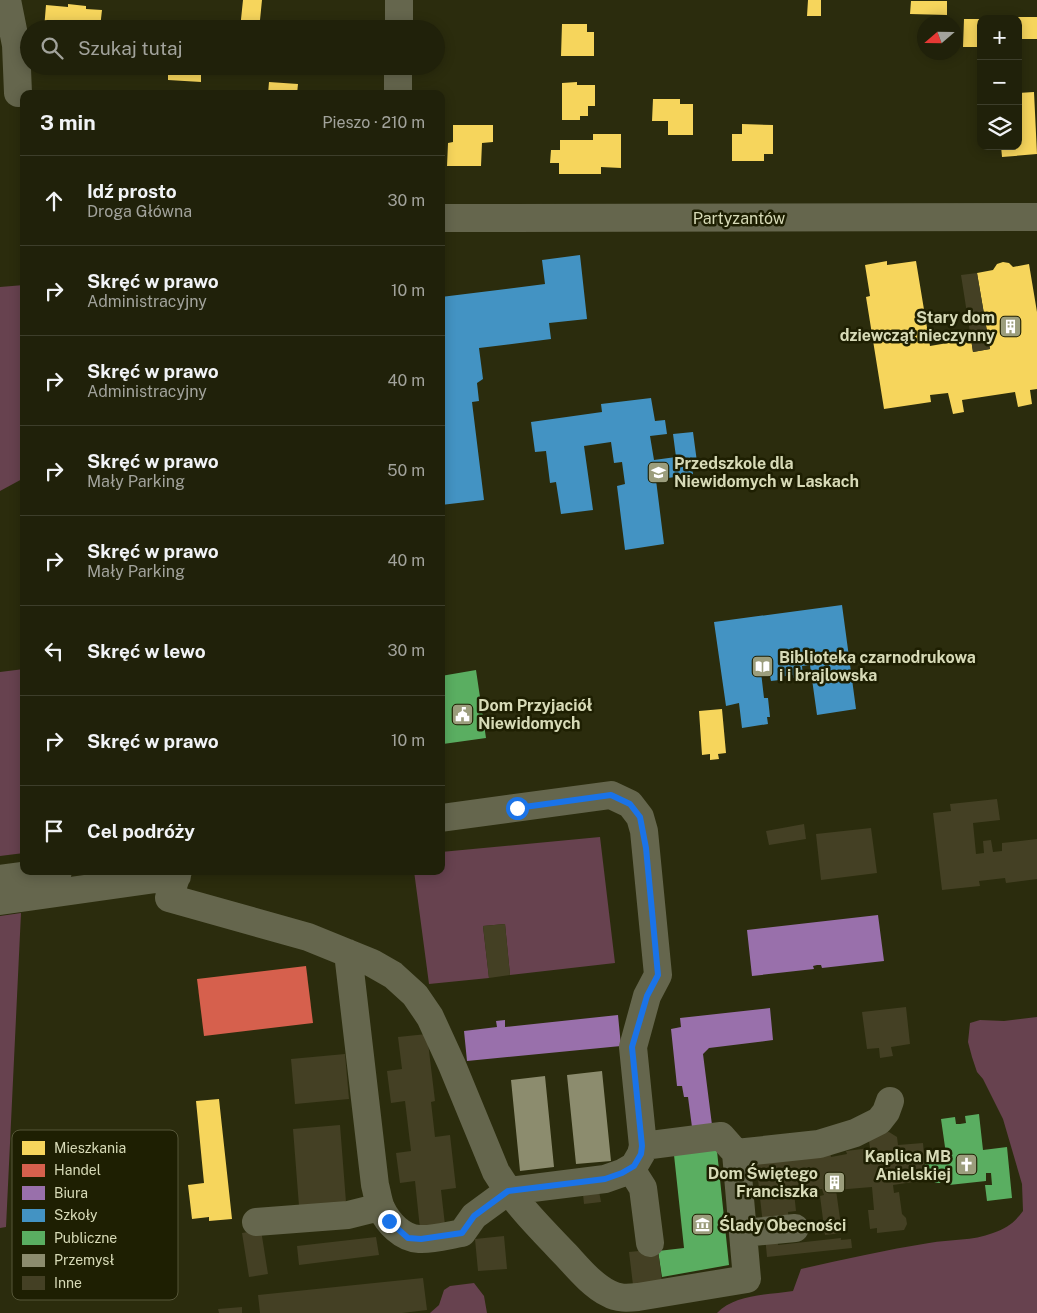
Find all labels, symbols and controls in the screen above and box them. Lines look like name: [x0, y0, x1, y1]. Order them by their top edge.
north arrow: [917, 15, 962, 60]
map controls: [977, 15, 1022, 150]
button: +: [977, 15, 1022, 60]
search box: [20, 20, 445, 75]
icon: search: [38, 34, 66, 62]
text: Szukaj tutaj: [78, 37, 183, 59]
button: −: [977, 60, 1022, 105]
button: layers: [977, 105, 1022, 150]
text: 3 min: [40, 110, 96, 135]
text: Pieszo · 210 m: [322, 113, 425, 132]
text: Idź prosto: [87, 180, 177, 202]
icon: ahead: [40, 187, 68, 215]
text: 30 m: [388, 191, 425, 210]
text: Droga Główna: [87, 202, 192, 221]
street label: Partyzantów: [693, 209, 786, 228]
text: Skręć w prawo: [87, 270, 219, 292]
icon: right: [40, 277, 68, 305]
text: 10 m: [391, 281, 425, 300]
text: Administracyjny: [87, 292, 207, 311]
place label: Stary dom dziewcząt nieczynny: [840, 308, 995, 345]
building icon: Stary dom dziewcząt nieczynny: [999, 314, 1023, 338]
text: Skręć w prawo: [87, 360, 219, 382]
icon: right: [40, 367, 68, 395]
text: 40 m: [387, 371, 425, 390]
text: Administracyjny: [87, 382, 207, 401]
text: Skręć w prawo: [87, 450, 219, 472]
place label: Przedszkole dla Niewidomych w Laskach: [674, 454, 859, 491]
icon: right: [40, 457, 68, 485]
school or university icon: Przedszkole dla Niewidomych w Laskach: [646, 460, 670, 484]
text: 50 m: [387, 461, 425, 480]
text: Mały Parking: [87, 472, 185, 491]
text: Skręć w prawo: [87, 540, 219, 562]
icon: right: [40, 547, 68, 575]
text: 40 m: [387, 551, 425, 570]
text: Mały Parking: [87, 562, 185, 581]
icon: left: [40, 637, 68, 665]
text: Skręć w lewo: [87, 640, 206, 662]
text: 30 m: [388, 641, 425, 660]
place label: Biblioteka czarnodrukowa i i brajlowska: [779, 648, 976, 685]
library icon: Biblioteka czarnodrukowa i i brajlowska: [751, 654, 775, 678]
place label: Dom Przyjaciół Niewidomych: [478, 696, 593, 733]
public building icon: Dom Przyjaciół Niewidomych: [450, 702, 474, 726]
icon: right: [40, 727, 68, 755]
text: Skręć w prawo: [87, 730, 219, 752]
text: 10 m: [391, 731, 425, 750]
route start: [506, 797, 529, 820]
icon: arrive: [40, 817, 68, 845]
text: Cel podróży: [87, 820, 195, 842]
legend: [12, 1130, 178, 1300]
text: Mieszkania: [54, 1140, 126, 1156]
place label: Kaplica MB Anielskiej: [864, 1147, 951, 1184]
church icon: Kaplica MB Anielskiej: [955, 1153, 979, 1177]
text: Handel: [54, 1162, 101, 1178]
place label: Dom Świętego Franciszka: [708, 1163, 818, 1201]
building icon: Dom Świętego Franciszka: [822, 1170, 846, 1194]
text: Biura: [54, 1185, 88, 1201]
text: Szkoły: [54, 1207, 98, 1223]
route end: [378, 1210, 401, 1233]
museum icon: Ślady Obecności: [691, 1213, 715, 1237]
place label: Ślady Obecności: [719, 1215, 846, 1235]
text: Publiczne: [54, 1230, 117, 1246]
text: Przemysł: [54, 1252, 114, 1268]
text: Inne: [54, 1275, 82, 1291]

